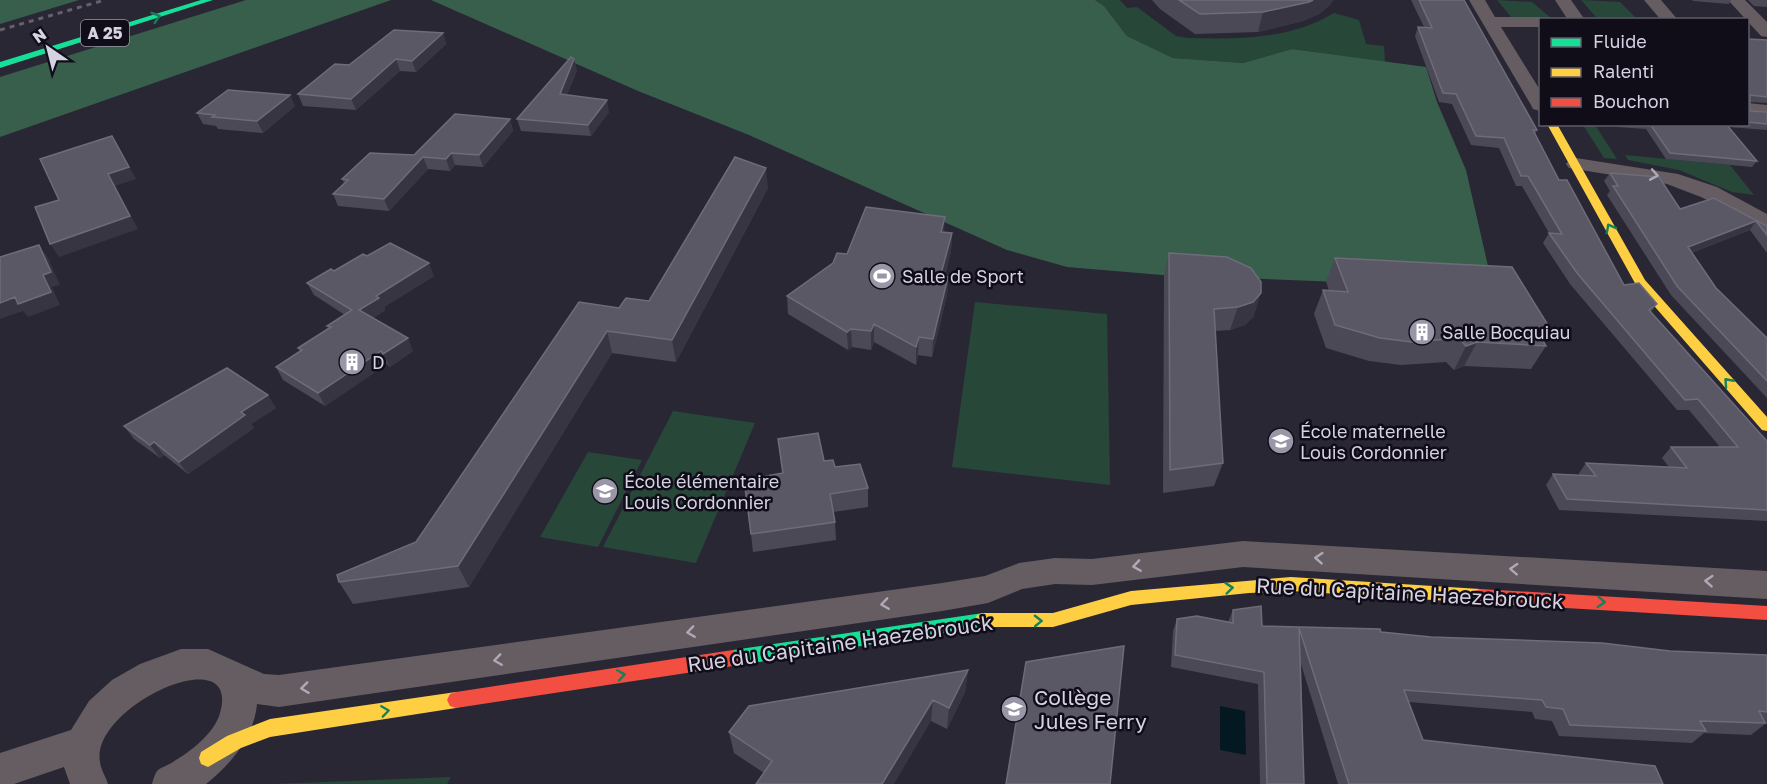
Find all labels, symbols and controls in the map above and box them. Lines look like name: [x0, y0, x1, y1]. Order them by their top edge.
one-way arrow: [150, 12, 161, 24]
north arrow: [18, 18, 78, 78]
legend: [1539, 18, 1749, 126]
road number: A 25: [81, 20, 129, 46]
text: N: [29, 24, 50, 47]
text: Fluide: [1593, 30, 1647, 52]
text: Ralenti: [1593, 60, 1654, 82]
text: Bouchon: [1593, 90, 1670, 112]
one-way arrow: [1650, 168, 1659, 180]
one-way arrow: [1606, 224, 1617, 234]
sports icon: Salle de Sport: [867, 261, 897, 291]
place label: Salle de Sport: [902, 265, 1024, 287]
building icon: Salle Bocquiau: [1407, 317, 1437, 347]
place label: Salle Bocquiau: [1442, 321, 1570, 343]
building icon: D: [337, 347, 367, 377]
place label: D: [372, 351, 385, 373]
one-way arrow: [1724, 378, 1735, 389]
place label: École maternelle Louis Cordonnier: [1300, 420, 1447, 463]
school or university icon: École maternelle Louis Cordonnier: [1266, 426, 1296, 456]
place label: École élémentaire Louis Cordonnier: [624, 470, 779, 513]
school or university icon: École élémentaire Louis Cordonnier: [590, 476, 620, 506]
one-way arrow: [1315, 551, 1324, 564]
one-way arrow: [1132, 559, 1142, 571]
one-way arrow: [1509, 562, 1518, 575]
street label: Rue du Capitaine Haezebrouck: [1255, 572, 1565, 614]
one-way arrow: [1704, 575, 1713, 588]
one-way arrow: [1225, 582, 1234, 595]
one-way arrow: [1596, 596, 1605, 609]
one-way arrow: [880, 598, 889, 610]
street label: Rue du Capitaine Haezebrouck: [686, 609, 995, 677]
one-way arrow: [1034, 615, 1043, 627]
one-way arrow: [687, 626, 696, 638]
one-way arrow: [494, 654, 503, 666]
one-way arrow: [616, 670, 625, 682]
one-way arrow: [301, 681, 310, 693]
place label: Collège Jules Ferry: [1034, 684, 1147, 734]
school or university icon: Collège Jules Ferry: [999, 694, 1029, 724]
one-way arrow: [380, 706, 389, 718]

